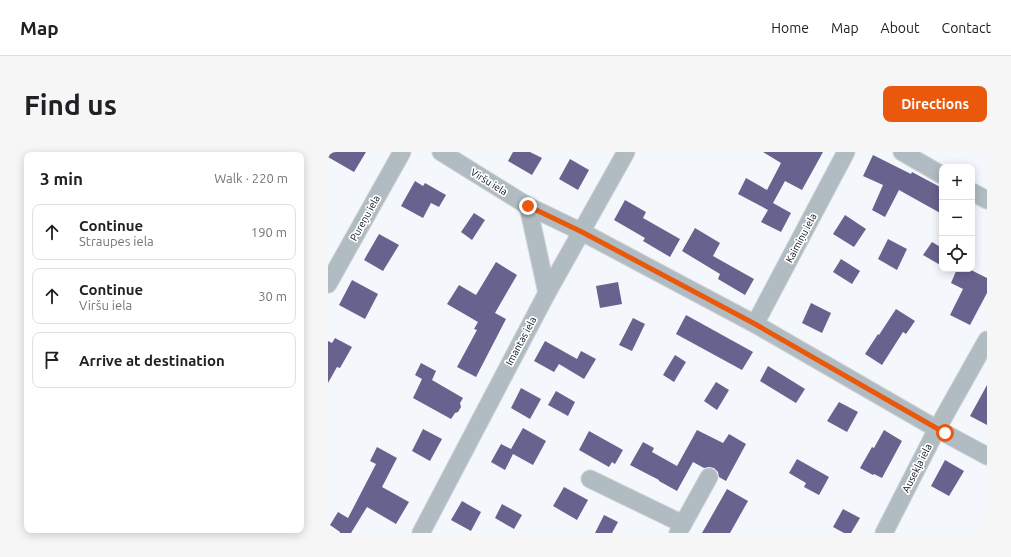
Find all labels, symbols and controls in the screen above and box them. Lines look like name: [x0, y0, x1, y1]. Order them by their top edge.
text: Map: [20, 17, 59, 39]
text: Home: [771, 20, 809, 36]
text: Map: [831, 20, 859, 36]
text: About: [881, 20, 920, 36]
text: Contact: [942, 20, 991, 36]
button: Directions: [883, 86, 987, 122]
text: Find us: [24, 89, 117, 120]
map controls: [939, 164, 975, 272]
button: +: [939, 164, 975, 200]
street label: Viršu iela: [469, 166, 509, 198]
text: 3 min: [40, 169, 83, 188]
text: Walk · 220 m: [214, 171, 288, 185]
street label: Pureņu iela: [348, 193, 382, 243]
route end: [519, 197, 537, 215]
button: −: [939, 200, 975, 236]
street label: Kaimiņu iela: [783, 212, 819, 264]
text: Continue: [79, 217, 143, 234]
icon: ahead: [41, 221, 63, 243]
text: 190 m: [251, 225, 287, 239]
text: Straupes iela: [79, 234, 154, 248]
button: locate: [939, 236, 975, 272]
text: Continue: [79, 281, 143, 298]
icon: ahead: [41, 285, 63, 307]
text: 30 m: [258, 289, 287, 303]
text: Viršu iela: [79, 298, 132, 312]
street label: Imantas iela: [504, 315, 538, 367]
icon: arrive: [41, 349, 63, 371]
text: Arrive at destination: [79, 352, 225, 369]
route start: [936, 424, 954, 442]
street label: Ausekļa iela: [900, 442, 934, 494]

